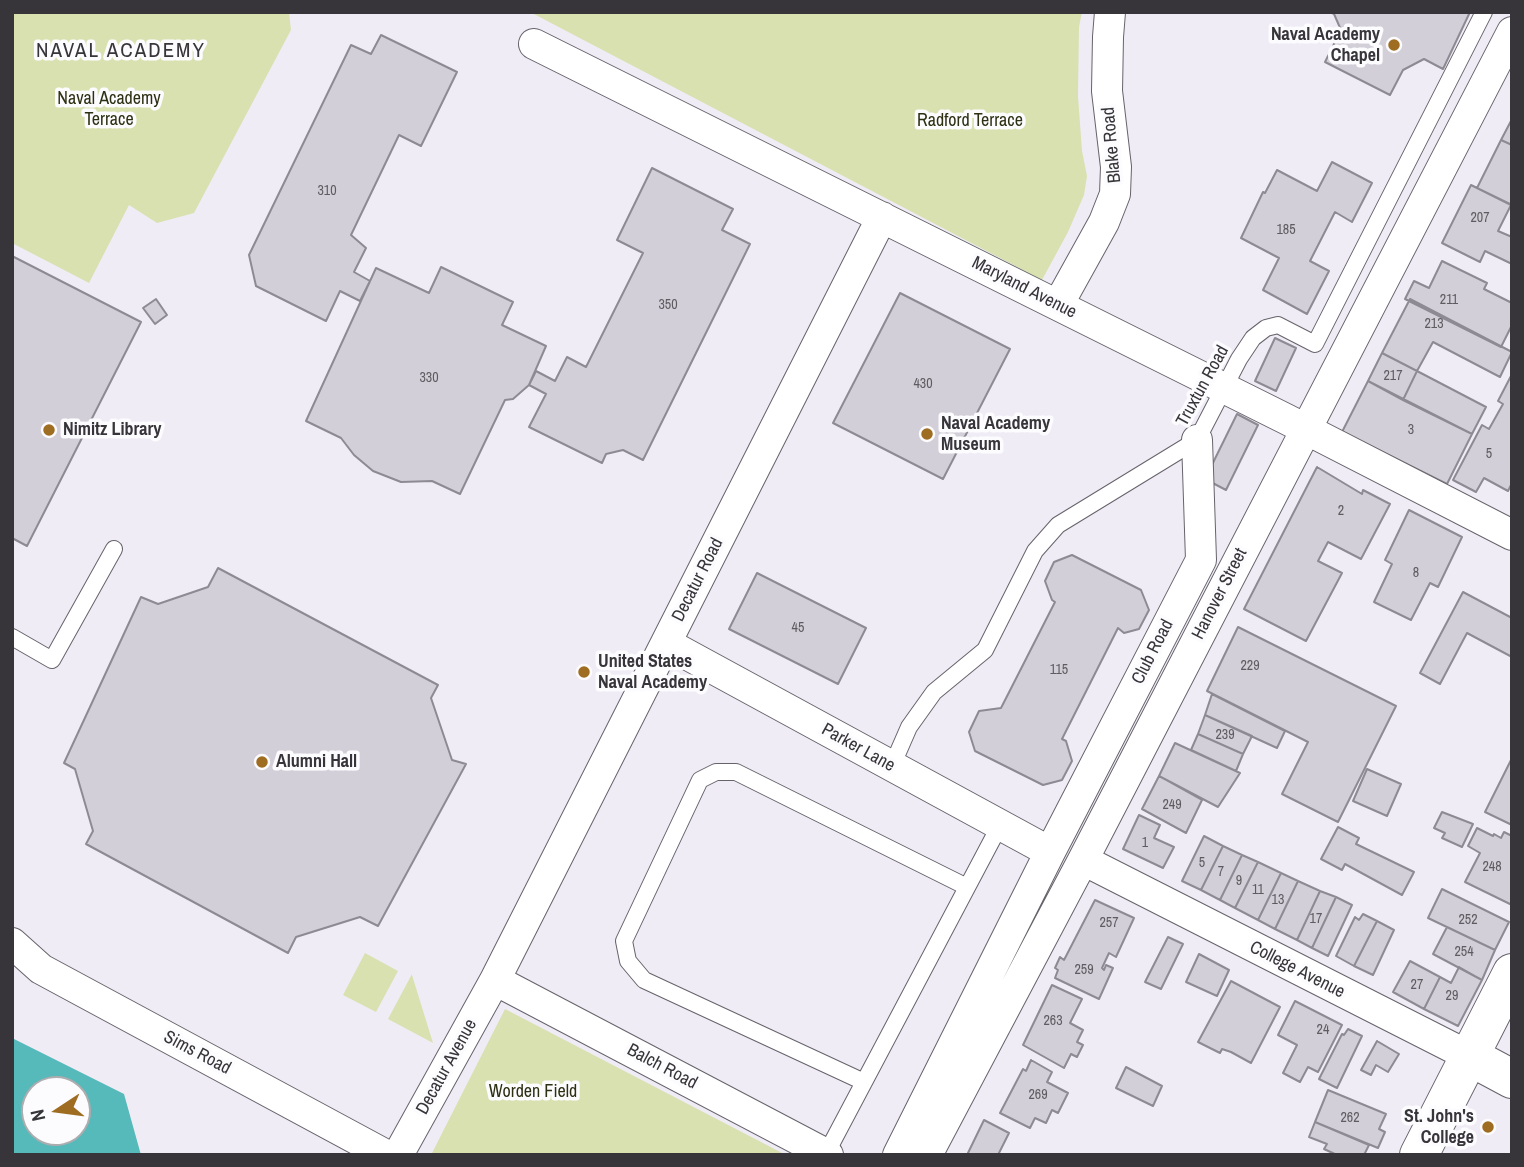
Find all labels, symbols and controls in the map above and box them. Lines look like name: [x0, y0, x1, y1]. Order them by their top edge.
place label: Naval Academy Chapel: [1271, 24, 1380, 66]
marker: Naval Academy Chapel: [1386, 37, 1402, 53]
district label: NAVAL ACADEMY: [38, 38, 204, 64]
park label: Naval Academy Terrace: [57, 88, 161, 130]
street label: Blake Road: [1098, 106, 1126, 184]
park label: Radford Terrace: [917, 110, 1023, 132]
house number: 310: [317, 183, 337, 199]
house number: 207: [1470, 210, 1490, 226]
house number: 185: [1276, 222, 1296, 238]
street label: Maryland Avenue: [968, 252, 1080, 324]
house number: 211: [1440, 292, 1458, 308]
house number: 350: [658, 297, 678, 313]
house number: 213: [1424, 316, 1444, 332]
street label: Truxtun Road: [1172, 342, 1234, 430]
house number: 217: [1383, 368, 1403, 384]
house number: 330: [419, 370, 439, 386]
house number: 430: [913, 376, 933, 392]
place label: Naval Academy Museum: [941, 413, 1050, 456]
place label: Nimitz Library: [63, 419, 161, 441]
marker: Nimitz Library: [41, 422, 57, 438]
house number: 3: [1408, 422, 1414, 438]
marker: Naval Academy Museum: [919, 426, 935, 442]
house number: 5: [1486, 446, 1492, 462]
house number: 2: [1338, 503, 1344, 519]
street label: Decatur Road: [668, 535, 728, 625]
street label: Hanover Street: [1188, 545, 1252, 643]
house number: 8: [1413, 565, 1419, 581]
street label: Club Road: [1128, 616, 1178, 688]
house number: 45: [792, 620, 804, 636]
place label: United States Naval Academy: [598, 651, 707, 694]
house number: 229: [1240, 658, 1260, 674]
house number: 115: [1050, 662, 1068, 678]
marker: United States Naval Academy: [576, 664, 592, 680]
street label: Parker Lane: [818, 719, 898, 777]
house number: 239: [1215, 727, 1235, 743]
place label: Alumni Hall: [276, 751, 357, 773]
marker: Alumni Hall: [254, 754, 270, 770]
house number: 249: [1162, 797, 1182, 813]
house number: 1: [1142, 835, 1148, 851]
house number: 5: [1199, 855, 1205, 871]
house number: 248: [1482, 859, 1502, 875]
house number: 7: [1218, 864, 1224, 880]
house number: 9: [1236, 873, 1242, 889]
house number: 11: [1252, 882, 1264, 898]
house number: 13: [1272, 892, 1284, 908]
house number: 17: [1310, 911, 1322, 927]
house number: 252: [1458, 912, 1478, 928]
house number: 257: [1099, 915, 1119, 931]
street label: College Avenue: [1246, 937, 1348, 1003]
house number: 254: [1454, 944, 1474, 960]
house number: 259: [1074, 962, 1094, 978]
house number: 27: [1411, 977, 1423, 993]
house number: 29: [1446, 988, 1458, 1004]
house number: 263: [1043, 1013, 1063, 1029]
street label: Decatur Avenue: [412, 1016, 482, 1118]
house number: 24: [1317, 1022, 1329, 1038]
street label: Sims Road: [160, 1026, 234, 1080]
street label: Balch Road: [623, 1040, 701, 1094]
north arrow: [21, 1076, 91, 1146]
park label: Worden Field: [489, 1081, 577, 1103]
house number: 269: [1028, 1087, 1048, 1103]
place label: St. John's College: [1404, 1106, 1474, 1148]
text: N: [24, 1107, 51, 1124]
house number: 262: [1340, 1110, 1360, 1126]
marker: St. John's College: [1480, 1119, 1496, 1135]

